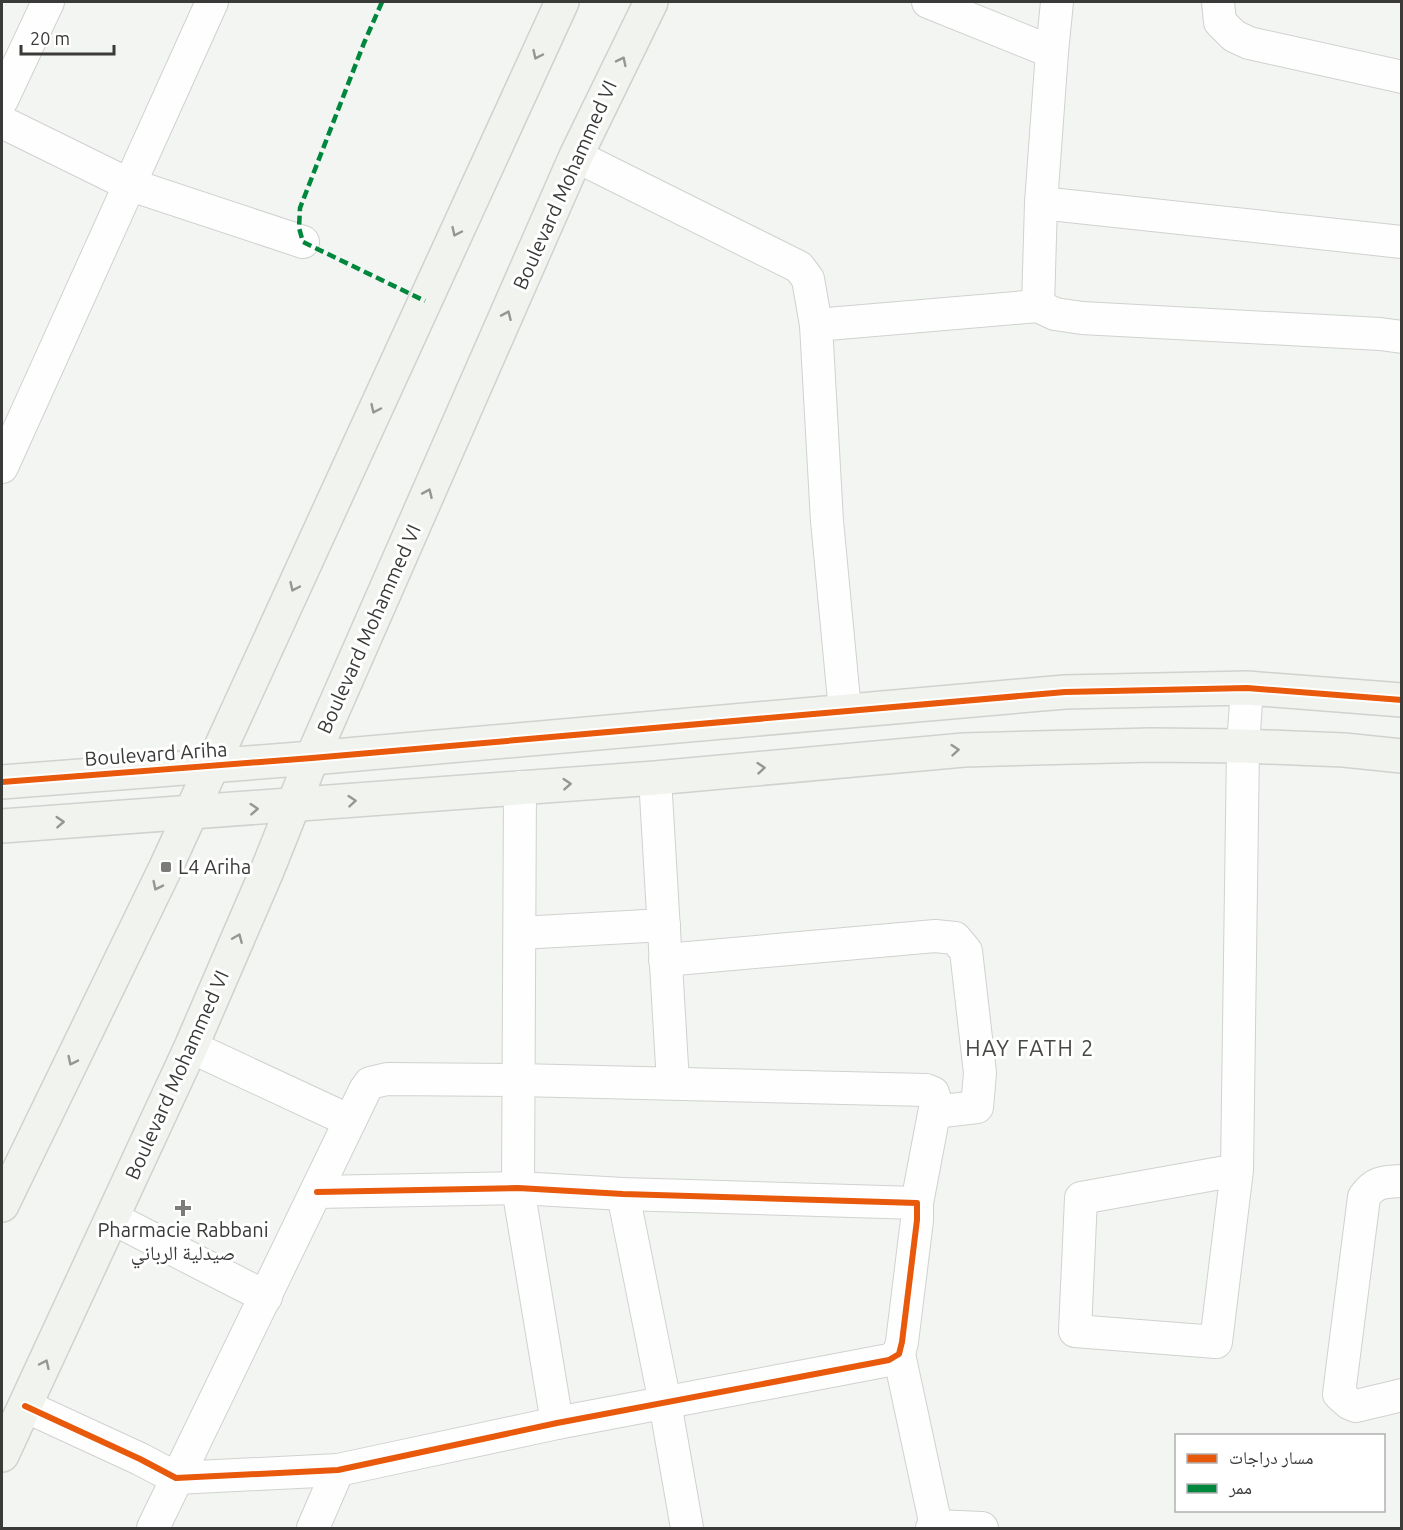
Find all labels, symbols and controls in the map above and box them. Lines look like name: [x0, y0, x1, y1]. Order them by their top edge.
scale bar: [21, 18, 114, 56]
text: 20 m: [30, 28, 70, 48]
one-way arrow: [533, 48, 545, 59]
one-way arrow: [615, 56, 626, 67]
street label: Boulevard Mohammed VI: [508, 77, 621, 293]
one-way arrow: [452, 226, 464, 237]
one-way arrow: [499, 310, 511, 321]
one-way arrow: [371, 403, 383, 414]
one-way arrow: [421, 489, 433, 500]
street label: Boulevard Mohammed VI: [312, 521, 425, 737]
one-way arrow: [290, 580, 302, 591]
street label: Boulevard Ariha: [84, 737, 228, 770]
one-way arrow: [951, 744, 960, 757]
one-way arrow: [757, 762, 766, 775]
one-way arrow: [562, 778, 571, 791]
one-way arrow: [347, 795, 356, 808]
one-way arrow: [250, 803, 259, 816]
one-way arrow: [55, 816, 64, 829]
place label: L4 Ariha: [178, 855, 251, 878]
marker: L4 Ariha: [159, 860, 173, 874]
one-way arrow: [152, 879, 164, 890]
one-way arrow: [231, 933, 243, 944]
street label: Boulevard Mohammed VI: [120, 967, 233, 1183]
district label: HAY FATH 2: [965, 1035, 1095, 1060]
one-way arrow: [67, 1054, 79, 1065]
marker: Pharmacie Rabbani صيدلية الرباني: [176, 1201, 190, 1215]
place label: Pharmacie Rabbani صيدلية الرباني: [97, 1218, 269, 1269]
one-way arrow: [37, 1359, 49, 1370]
legend: [1175, 1434, 1385, 1512]
text: مسار دراجات: [1229, 1447, 1313, 1468]
text: ممر: [1228, 1477, 1252, 1498]

